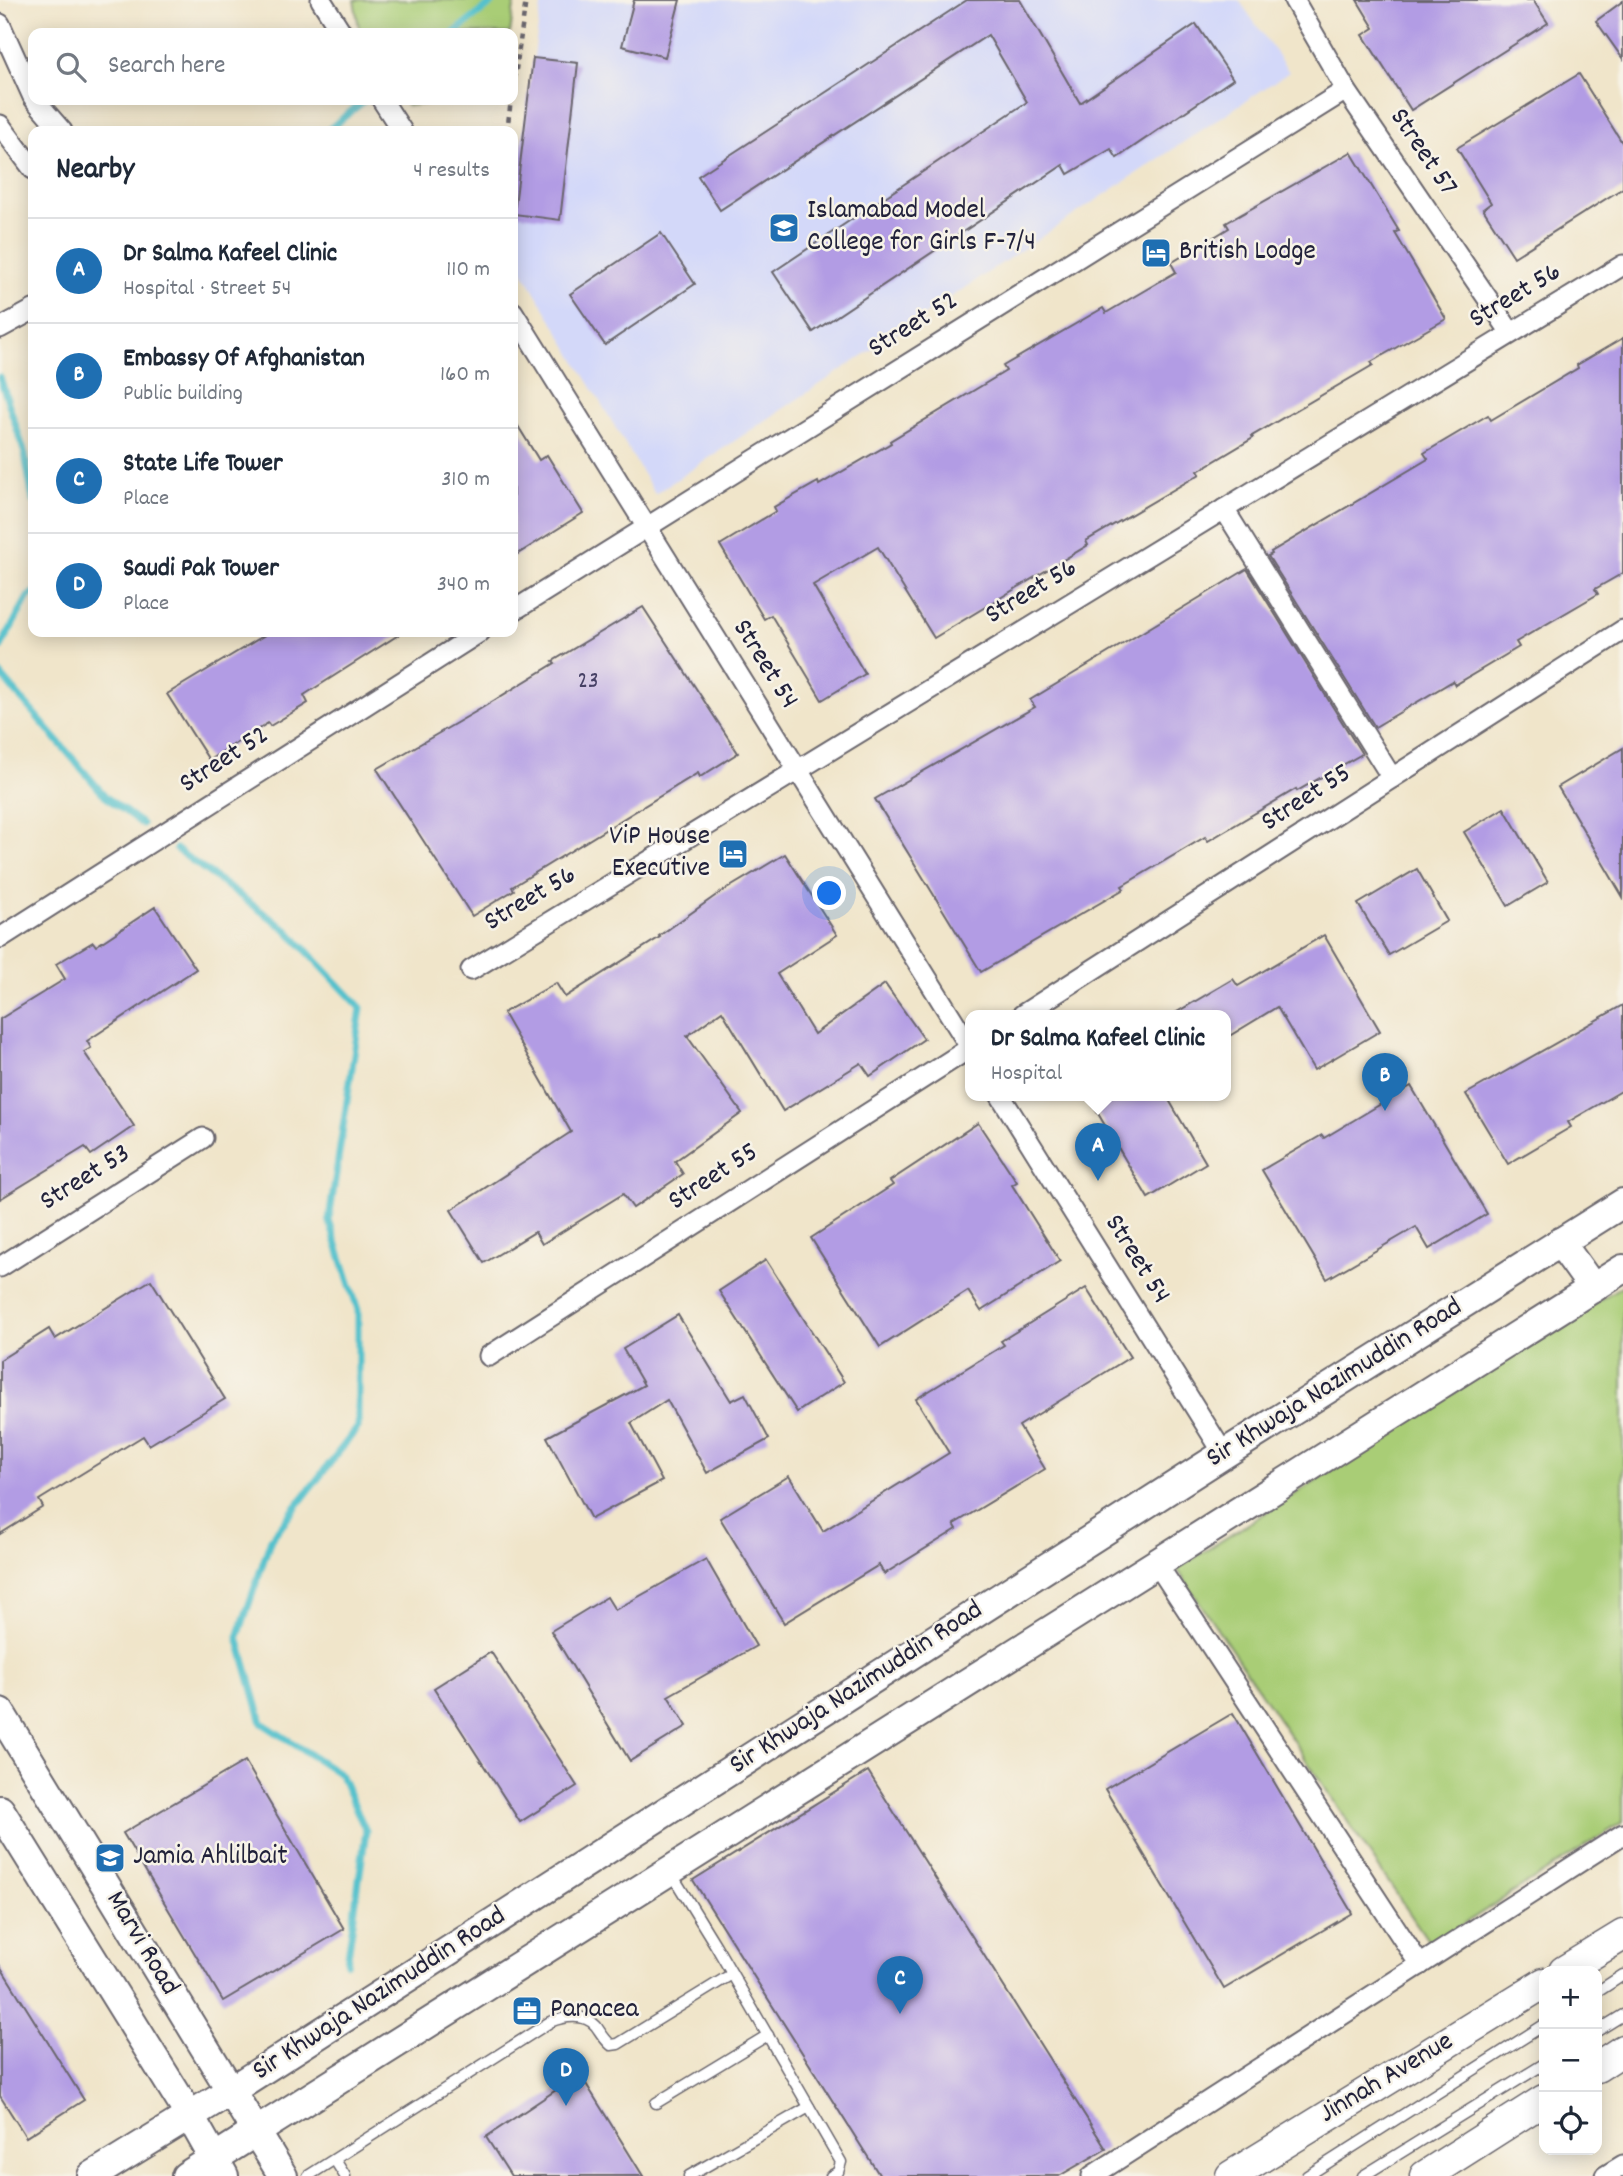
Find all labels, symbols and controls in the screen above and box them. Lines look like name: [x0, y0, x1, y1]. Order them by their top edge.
search box: [28, 28, 518, 105]
icon: search: [52, 48, 90, 86]
text: Search here: [108, 48, 226, 85]
street label: Street 57: [1378, 101, 1466, 205]
text: Nearby: [56, 150, 134, 193]
text: 4 results: [413, 155, 490, 188]
place label: Islamabad Model College for Girls F-7/4: [807, 192, 1036, 264]
school or university icon: Islamabad Model College for Girls F-7/4: [767, 211, 801, 245]
place label: British Lodge: [1179, 233, 1316, 273]
text: Dr Salma Kafeel Clinic: [123, 236, 337, 273]
hotel icon: British Lodge: [1139, 236, 1173, 270]
text: A: [73, 254, 85, 287]
text: 110 m: [446, 254, 490, 287]
street label: Street 56: [1462, 254, 1570, 340]
text: Hospital · Street 54: [123, 273, 291, 306]
street label: Street 52: [861, 283, 967, 369]
text: Embassy Of Afghanistan: [123, 341, 365, 378]
text: B: [74, 359, 84, 392]
text: 160 m: [440, 359, 490, 392]
text: Public building: [123, 378, 243, 411]
text: State Life Tower: [123, 446, 283, 483]
text: C: [73, 464, 85, 497]
text: 310 m: [441, 464, 490, 497]
text: Place: [123, 483, 169, 516]
street label: Street 56: [978, 550, 1086, 636]
text: Saudi Pak Tower: [123, 551, 279, 588]
text: D: [73, 569, 85, 602]
text: 340 m: [437, 569, 490, 602]
text: Place: [123, 588, 169, 621]
street label: Street 54: [721, 612, 807, 718]
house number: 23: [577, 665, 599, 699]
street label: Street 52: [172, 717, 278, 805]
street label: Street 55: [1254, 755, 1360, 843]
place label: ViP House Executive: [609, 818, 710, 890]
hotel icon: ViP House Executive: [716, 837, 750, 871]
street label: Street 56: [477, 857, 585, 943]
your location: [812, 876, 846, 910]
popup: [965, 1010, 1231, 1101]
text: Dr Salma Kafeel Clinic: [991, 1021, 1205, 1058]
pin: B: [1362, 1053, 1408, 1111]
text: Hospital: [991, 1058, 1062, 1091]
pin: A: [1075, 1123, 1121, 1181]
street label: Street 55: [661, 1134, 767, 1222]
street label: Street 53: [33, 1136, 139, 1222]
street label: Street 54: [1093, 1207, 1179, 1313]
street label: Sir Khwaja Nazimuddin Road: [1199, 1289, 1471, 1479]
street label: Sir Khwaja Nazimuddin Road: [722, 1592, 992, 1786]
place label: Jamia Ahlilbait: [133, 1838, 288, 1878]
school or university icon: Jamia Ahlilbait: [93, 1841, 127, 1875]
street label: Marvi Road: [94, 1884, 188, 2004]
street label: Sir Khwaja Nazimuddin Road: [245, 1898, 515, 2092]
pin: C: [877, 1956, 923, 2014]
map controls: [1539, 1966, 1602, 2155]
button: +: [1539, 1966, 1602, 2029]
place label: Panacea: [550, 1991, 639, 2031]
office icon: Panacea: [510, 1994, 544, 2028]
street label: Jinnah Avenue: [1312, 2023, 1462, 2135]
button: −: [1539, 2029, 1602, 2092]
pin: D: [543, 2048, 589, 2106]
button: locate: [1539, 2092, 1602, 2155]

